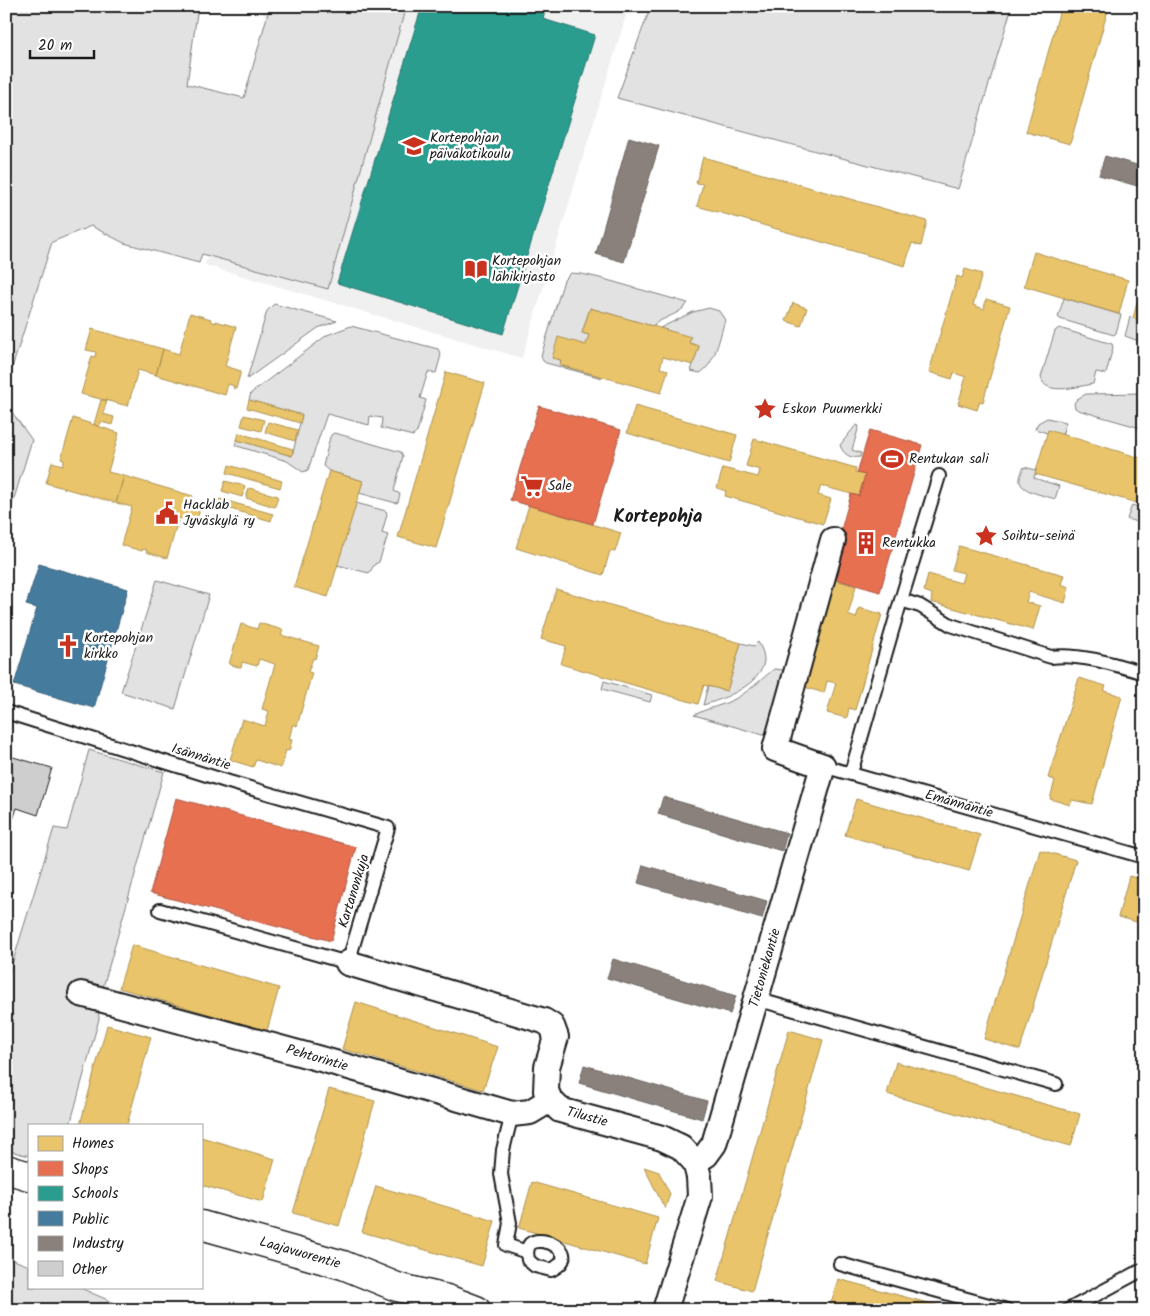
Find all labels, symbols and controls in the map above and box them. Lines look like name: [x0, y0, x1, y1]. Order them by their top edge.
scale bar: [30, 28, 94, 60]
text: 20 m: [38, 34, 72, 58]
place label: Kortepohjan päiväkotikoulu: [429, 127, 511, 165]
school or university icon: Kortepohjan päiväkotikoulu: [401, 133, 427, 159]
place label: Kortepohjan lähikirjasto: [492, 250, 561, 288]
library icon: Kortepohjan lähikirjasto: [463, 256, 489, 282]
place icon: Eskon Puumerkki: [752, 396, 778, 422]
place label: Eskon Puumerkki: [782, 398, 882, 420]
sports icon: Rentukan sali: [879, 446, 905, 472]
place label: Rentukan sali: [909, 448, 989, 470]
supermarket icon: Sale: [519, 473, 545, 499]
place label: Sale: [548, 475, 572, 497]
place label: Hacklab Jyväskylä ry: [183, 494, 255, 532]
public building icon: Hacklab Jyväskylä ry: [154, 500, 180, 526]
district label: Kortepohja: [613, 502, 703, 532]
place icon: Soihtu-seinä: [973, 523, 999, 549]
place label: Soihtu-seinä: [1002, 525, 1076, 547]
building icon: Rentukka: [853, 530, 879, 556]
place label: Rentukka: [882, 532, 936, 554]
place label: Kortepohjan kirkko: [84, 627, 153, 665]
church icon: Kortepohjan kirkko: [55, 633, 81, 659]
street label: Isännäntie: [169, 738, 234, 777]
street label: Emännäntie: [922, 784, 996, 824]
street label: Kartanonkuja: [332, 851, 376, 931]
street label: Tietoniekantie: [743, 925, 787, 1010]
street label: Pehtorintie: [283, 1039, 351, 1078]
street label: Tilustie: [564, 1101, 611, 1133]
legend: [28, 1124, 202, 1288]
text: Homes: [72, 1132, 115, 1156]
text: Shops: [72, 1158, 109, 1182]
text: Schools: [72, 1182, 119, 1206]
text: Public: [72, 1208, 109, 1232]
street label: Laajavuorentie: [257, 1231, 344, 1275]
text: Industry: [72, 1232, 125, 1256]
text: Other: [72, 1258, 108, 1282]

